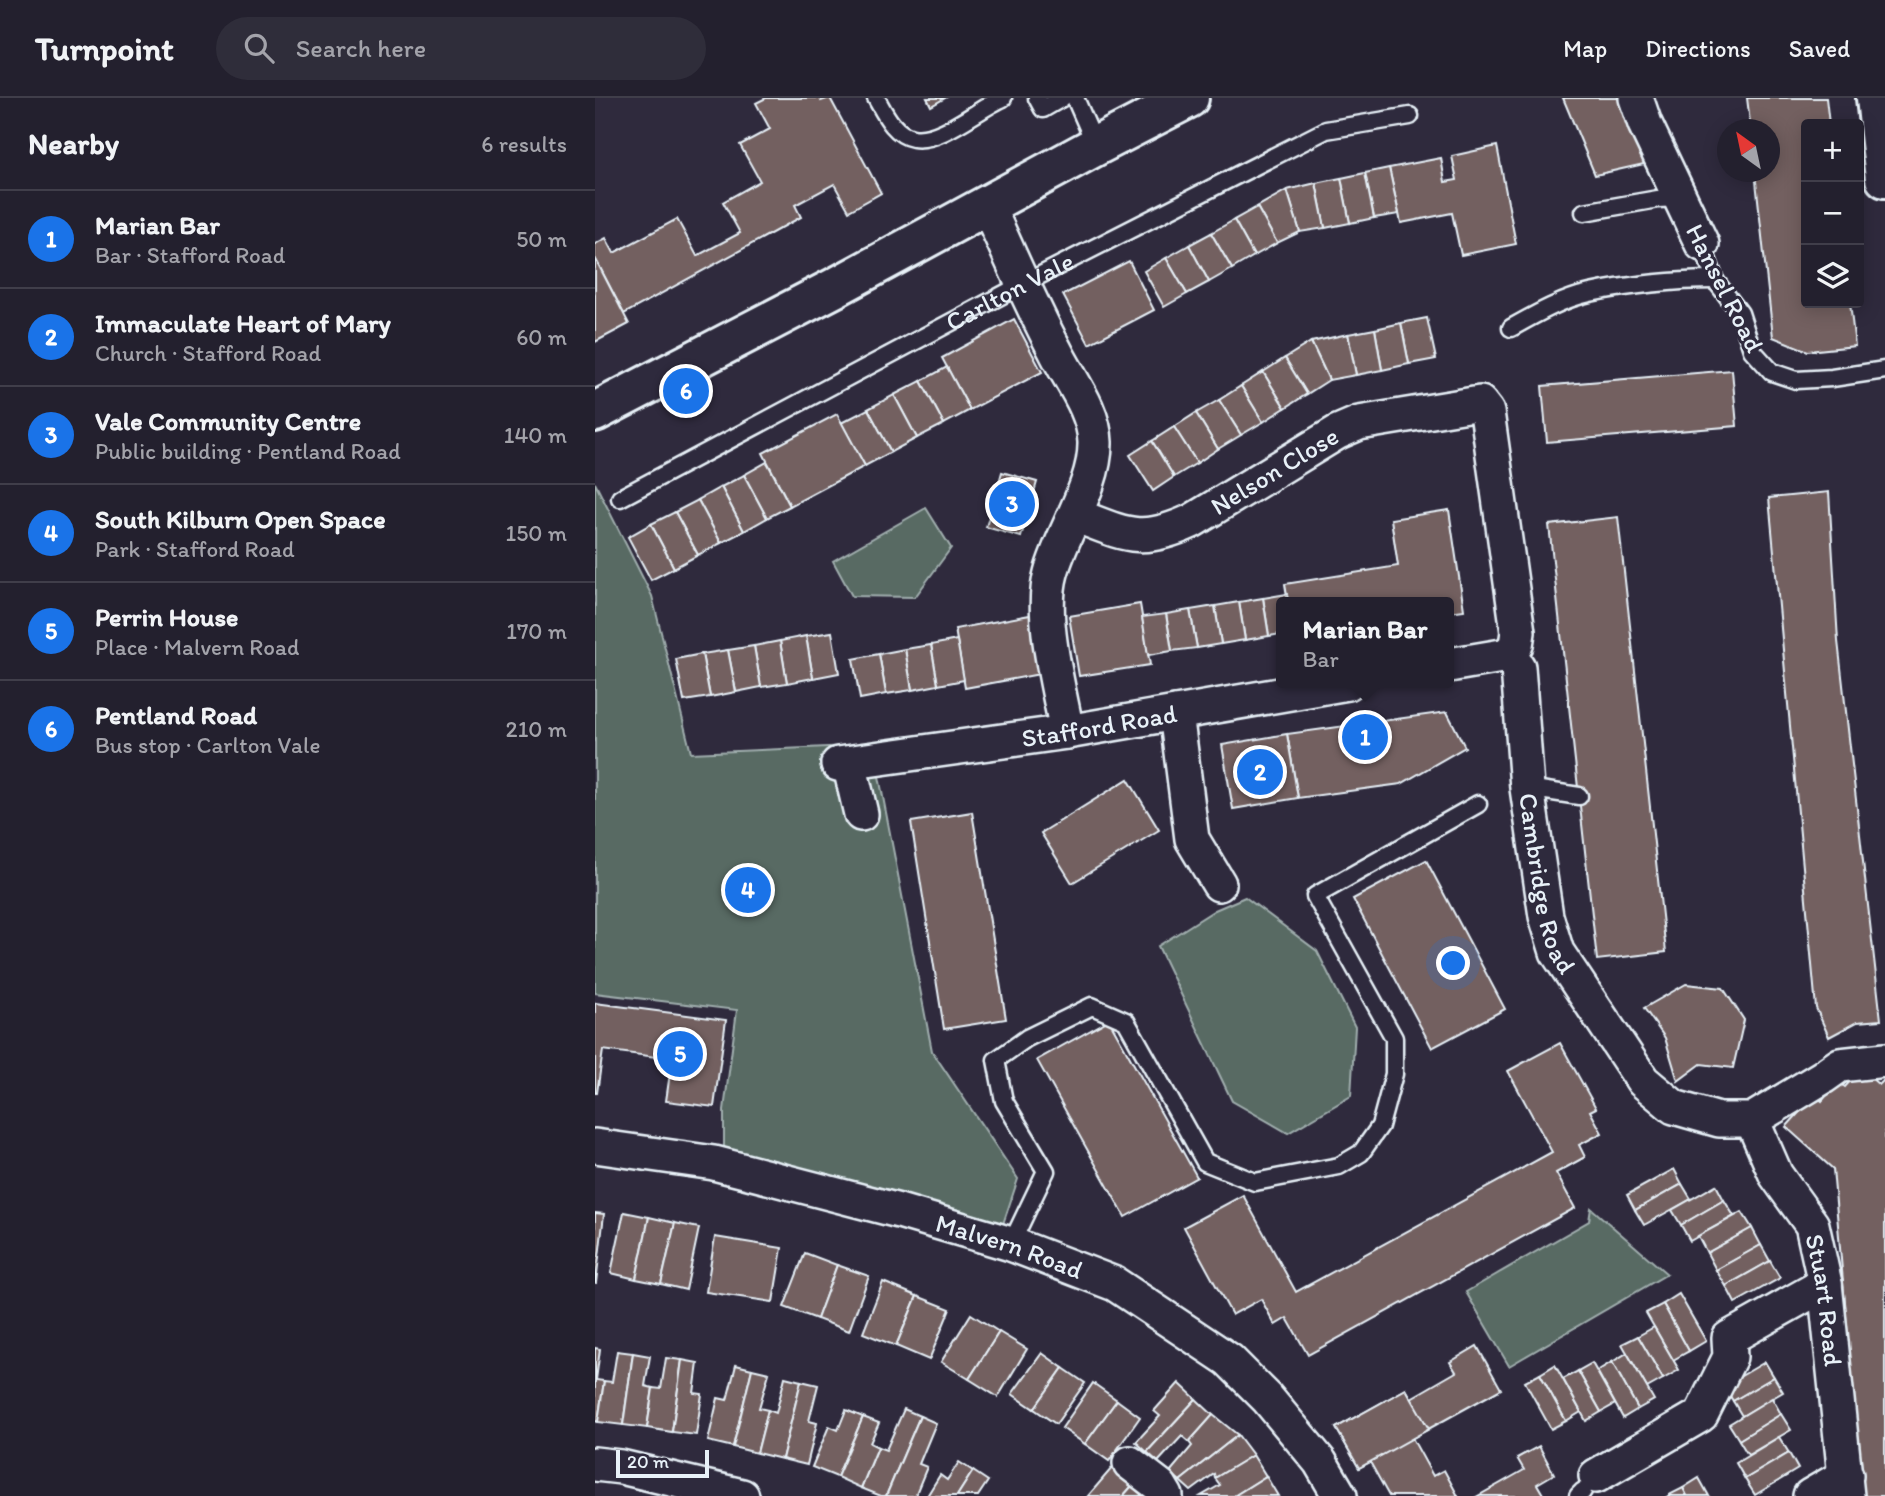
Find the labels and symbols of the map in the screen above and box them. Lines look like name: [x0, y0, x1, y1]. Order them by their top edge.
north arrow: [1717, 119, 1780, 182]
street label: Hansel Road: [1679, 218, 1771, 358]
street label: Carlton Vale: [940, 245, 1079, 338]
pin: 6: [663, 365, 709, 417]
street label: Nelson Close: [1205, 420, 1344, 522]
pin: 3: [989, 478, 1035, 530]
street label: Stafford Road: [1020, 697, 1180, 754]
pin: 1: [1342, 711, 1388, 763]
pin: 2: [1237, 746, 1283, 798]
street label: Cambridge Road: [1512, 791, 1583, 980]
pin: 4: [725, 864, 771, 916]
your location: [1436, 946, 1470, 980]
pin: 5: [657, 1028, 703, 1080]
street label: Malvern Road: [932, 1207, 1087, 1286]
street label: Stuart Road: [1798, 1231, 1850, 1369]
scale bar: [616, 1447, 709, 1479]

